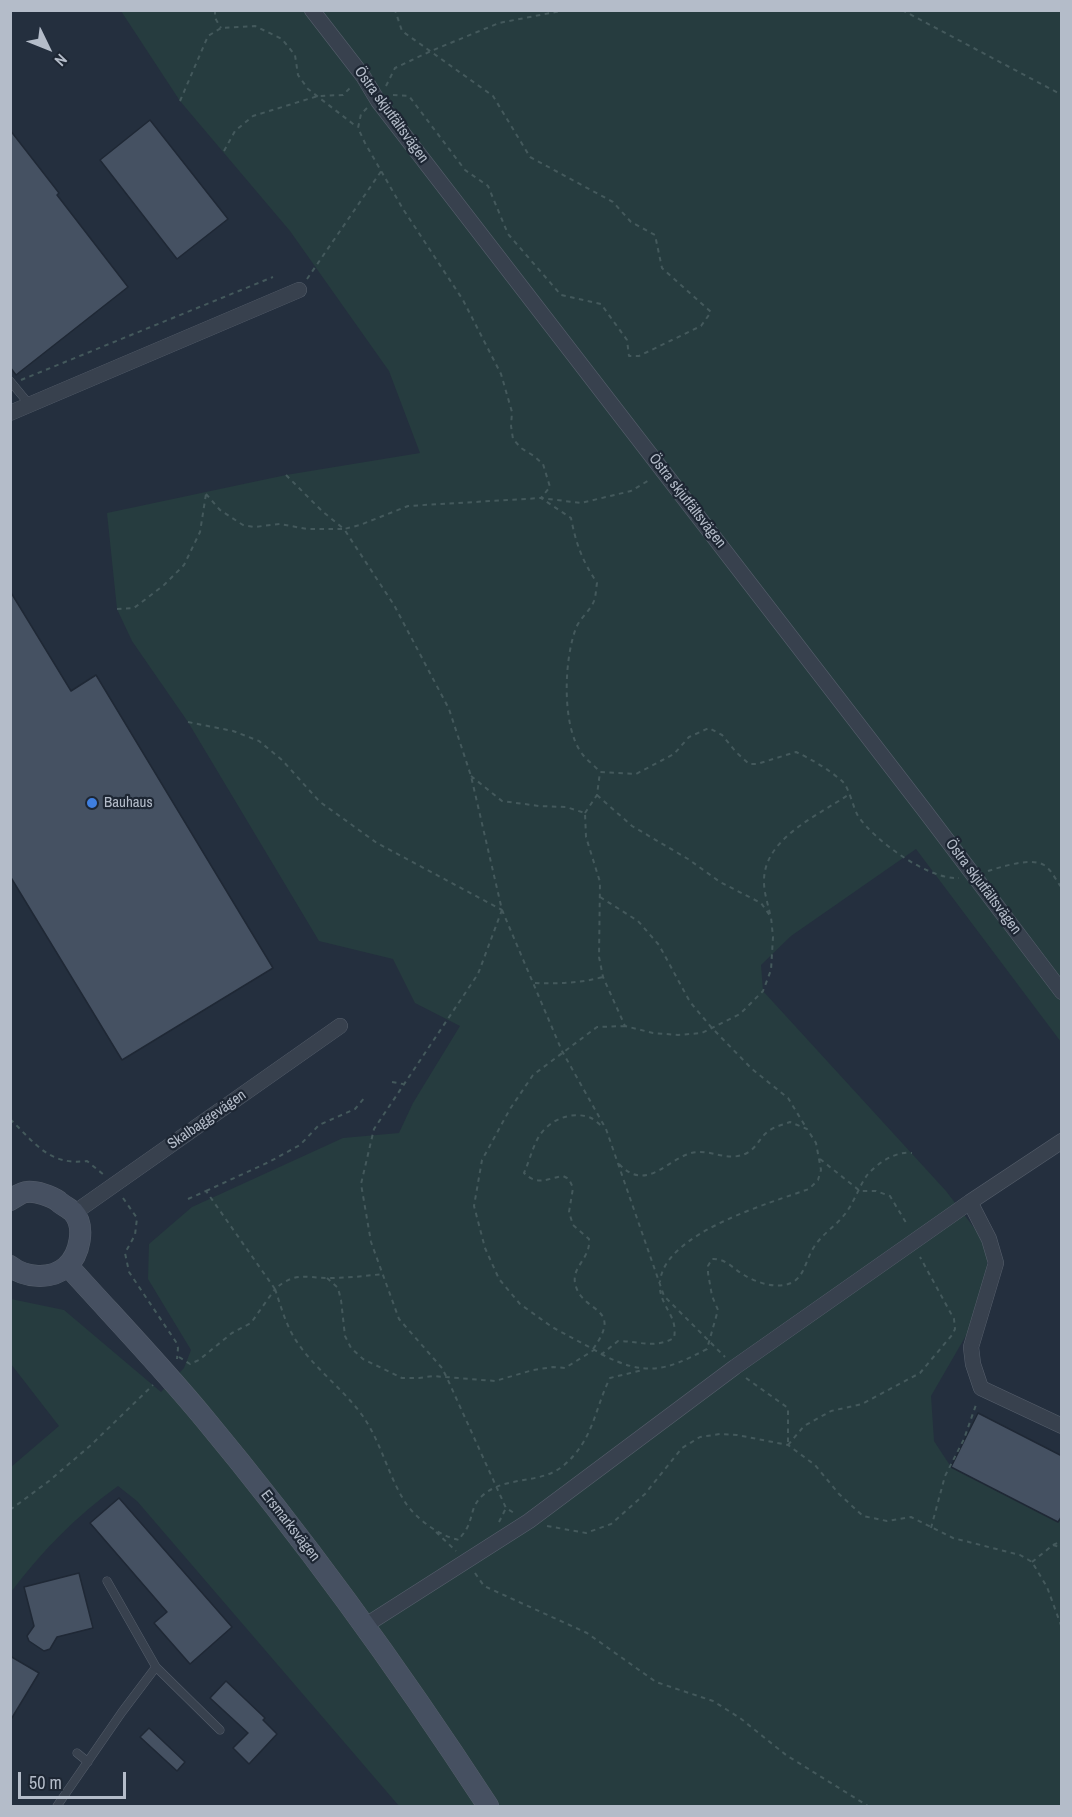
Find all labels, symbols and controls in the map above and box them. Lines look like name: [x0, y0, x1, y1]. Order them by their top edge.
north arrow: [18, 18, 78, 78]
text: N: [50, 49, 72, 71]
street label: Östra skjutfältsvägen: [350, 63, 432, 167]
street label: Östra skjutfältsvägen: [645, 450, 729, 552]
place label: Bauhaus: [104, 794, 153, 812]
marker: Bauhaus: [85, 796, 99, 810]
street label: Östra skjutfältsvägen: [941, 836, 1025, 938]
street label: Skalbaggevägen: [164, 1086, 250, 1154]
street label: Ersmarksvägen: [257, 1487, 323, 1565]
scale bar: [21, 1760, 129, 1798]
text: 50 m: [29, 1770, 62, 1795]

